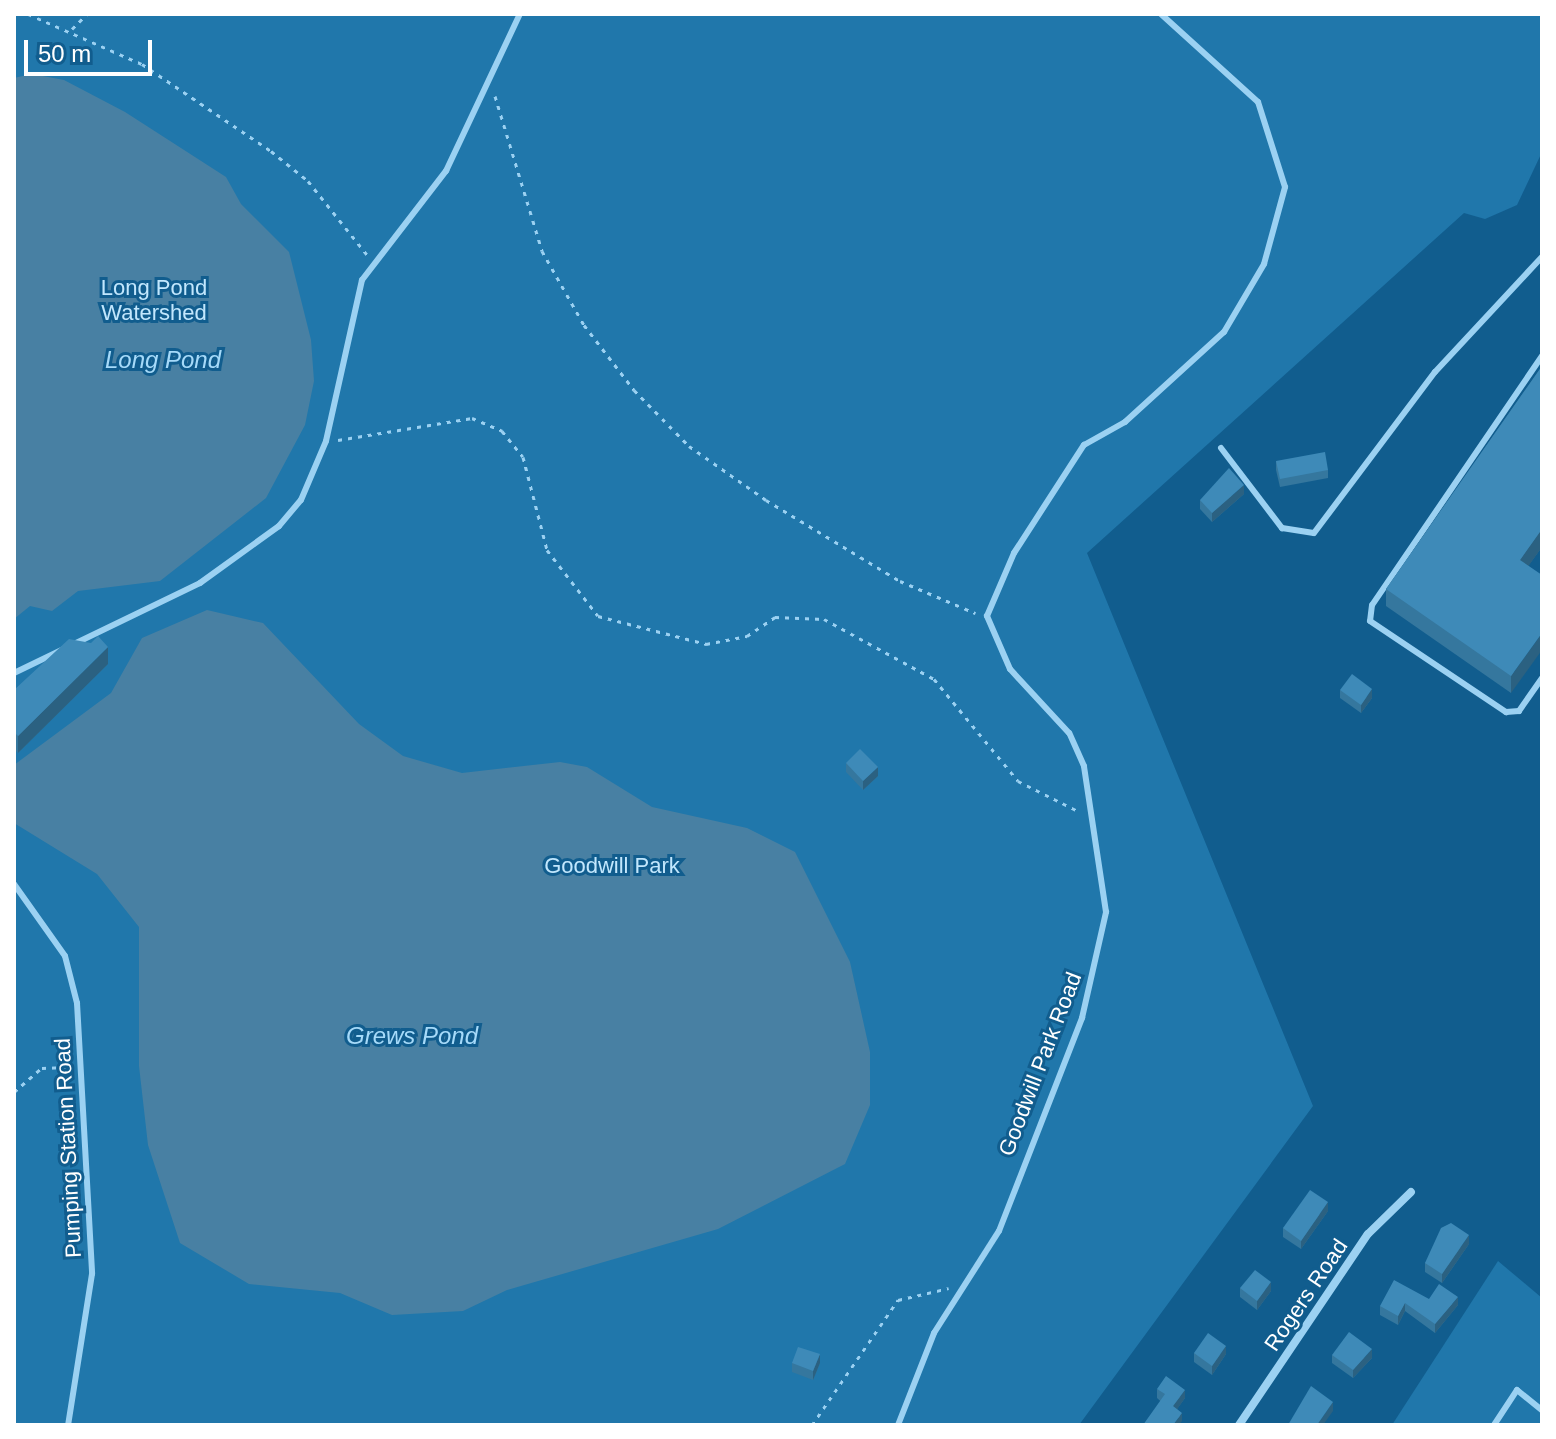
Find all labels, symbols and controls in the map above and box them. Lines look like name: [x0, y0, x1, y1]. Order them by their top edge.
scale bar: [28, 24, 156, 74]
text: 50 m: [38, 40, 91, 67]
park label: Long Pond Watershed: [101, 274, 207, 326]
water label: Long Pond: [105, 346, 221, 374]
park label: Goodwill Park: [544, 853, 680, 879]
street label: Goodwill Park Road: [993, 969, 1087, 1159]
water label: Grews Pond: [346, 1022, 478, 1050]
street label: Pumping Station Road: [49, 1037, 87, 1259]
street label: Rogers Road: [1259, 1234, 1353, 1356]

